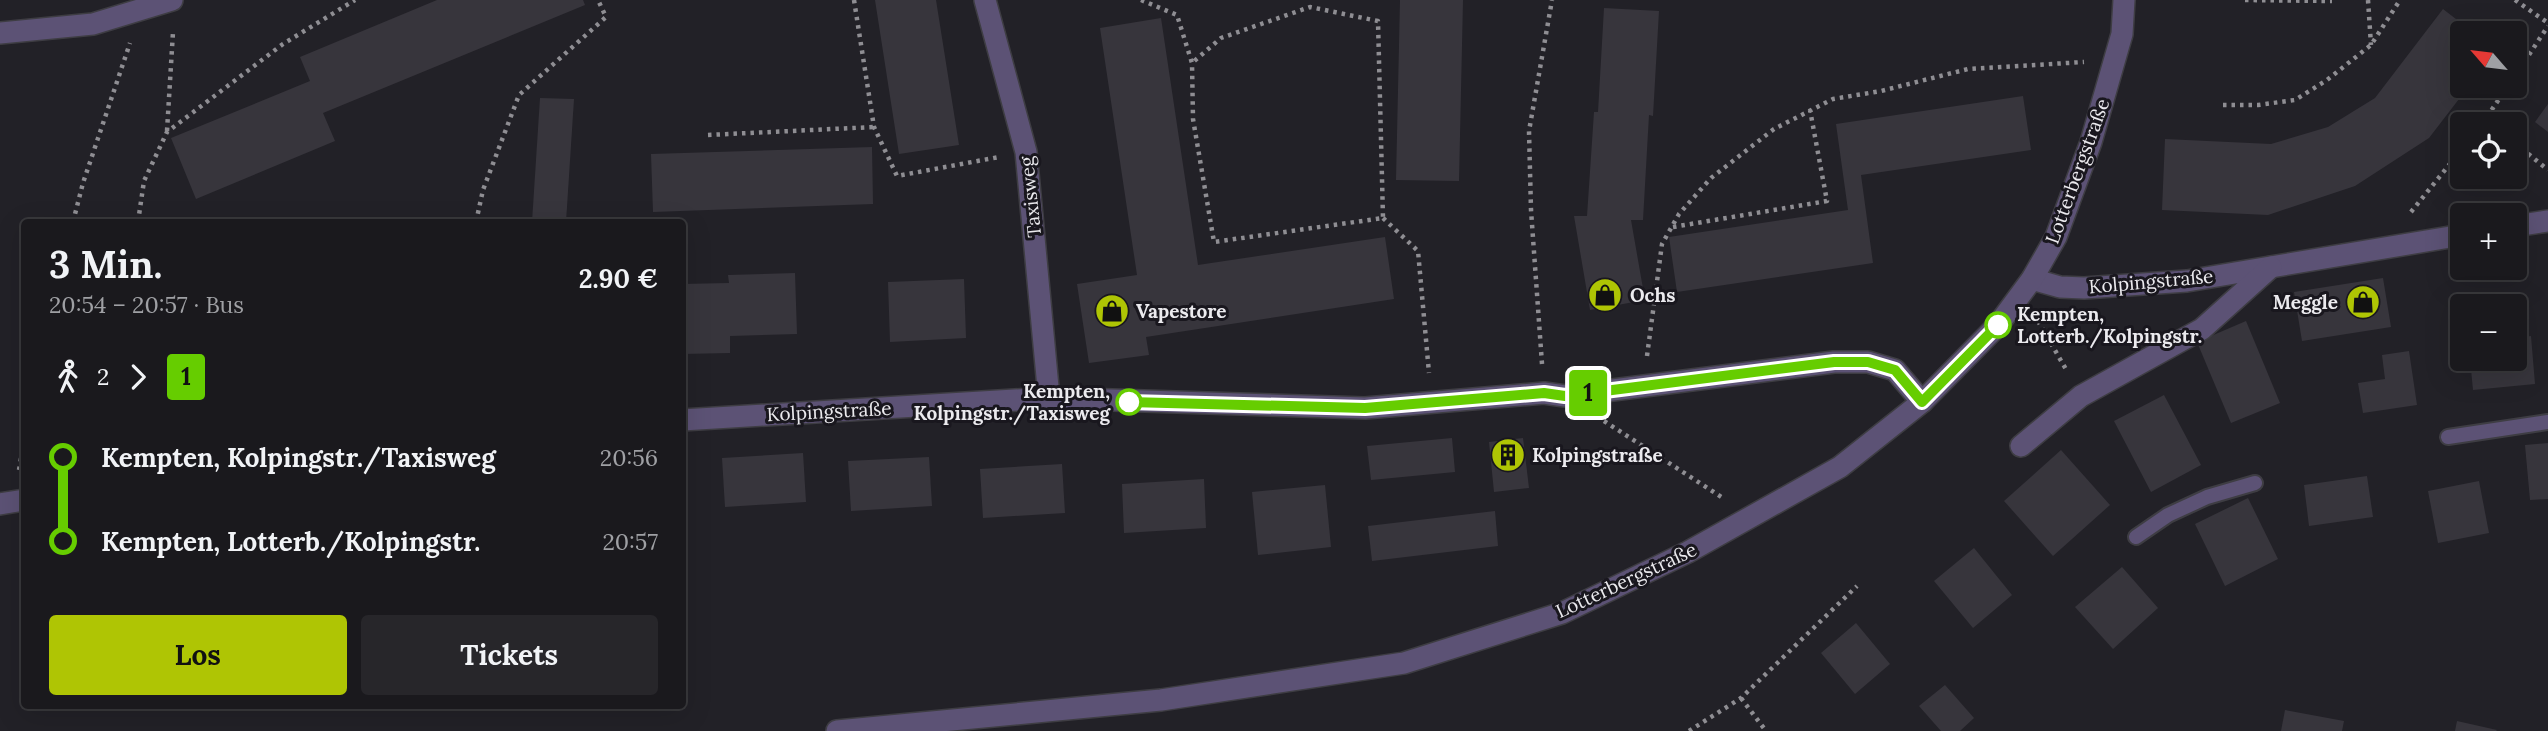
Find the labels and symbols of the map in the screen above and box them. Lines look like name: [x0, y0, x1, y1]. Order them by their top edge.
north arrow: [2450, 21, 2527, 98]
street label: Lotterbergstraße: [2040, 95, 2114, 247]
street label: Taxisweg: [1014, 155, 1046, 239]
street label: Kolpingstraße: [2088, 264, 2214, 298]
shop icon: Ochs: [1586, 276, 1624, 314]
place label: Ochs: [1630, 283, 1675, 307]
shop icon: Meggle: [2344, 283, 2382, 321]
place label: Meggle: [2273, 290, 2338, 314]
shop icon: Vapestore: [1093, 292, 1131, 330]
place label: Vapestore: [1136, 299, 1227, 323]
place label: Kempten, Lotterb./Kolpingstr.: [2017, 302, 2202, 349]
marker: Kempten, Lotterb./Kolpingstr.: [1985, 312, 2011, 338]
line badge: 1: [1565, 370, 1611, 416]
place label: Kempten, Kolpingstr./Taxisweg: [914, 379, 1111, 426]
marker: Kempten, Kolpingstr./Taxisweg: [1116, 389, 1142, 415]
street label: Kolpingstraße: [766, 396, 892, 426]
building icon: Kolpingstraße: [1489, 436, 1527, 474]
place label: Kolpingstraße: [1532, 443, 1663, 467]
street label: Lotterbergstraße: [1552, 537, 1700, 623]

